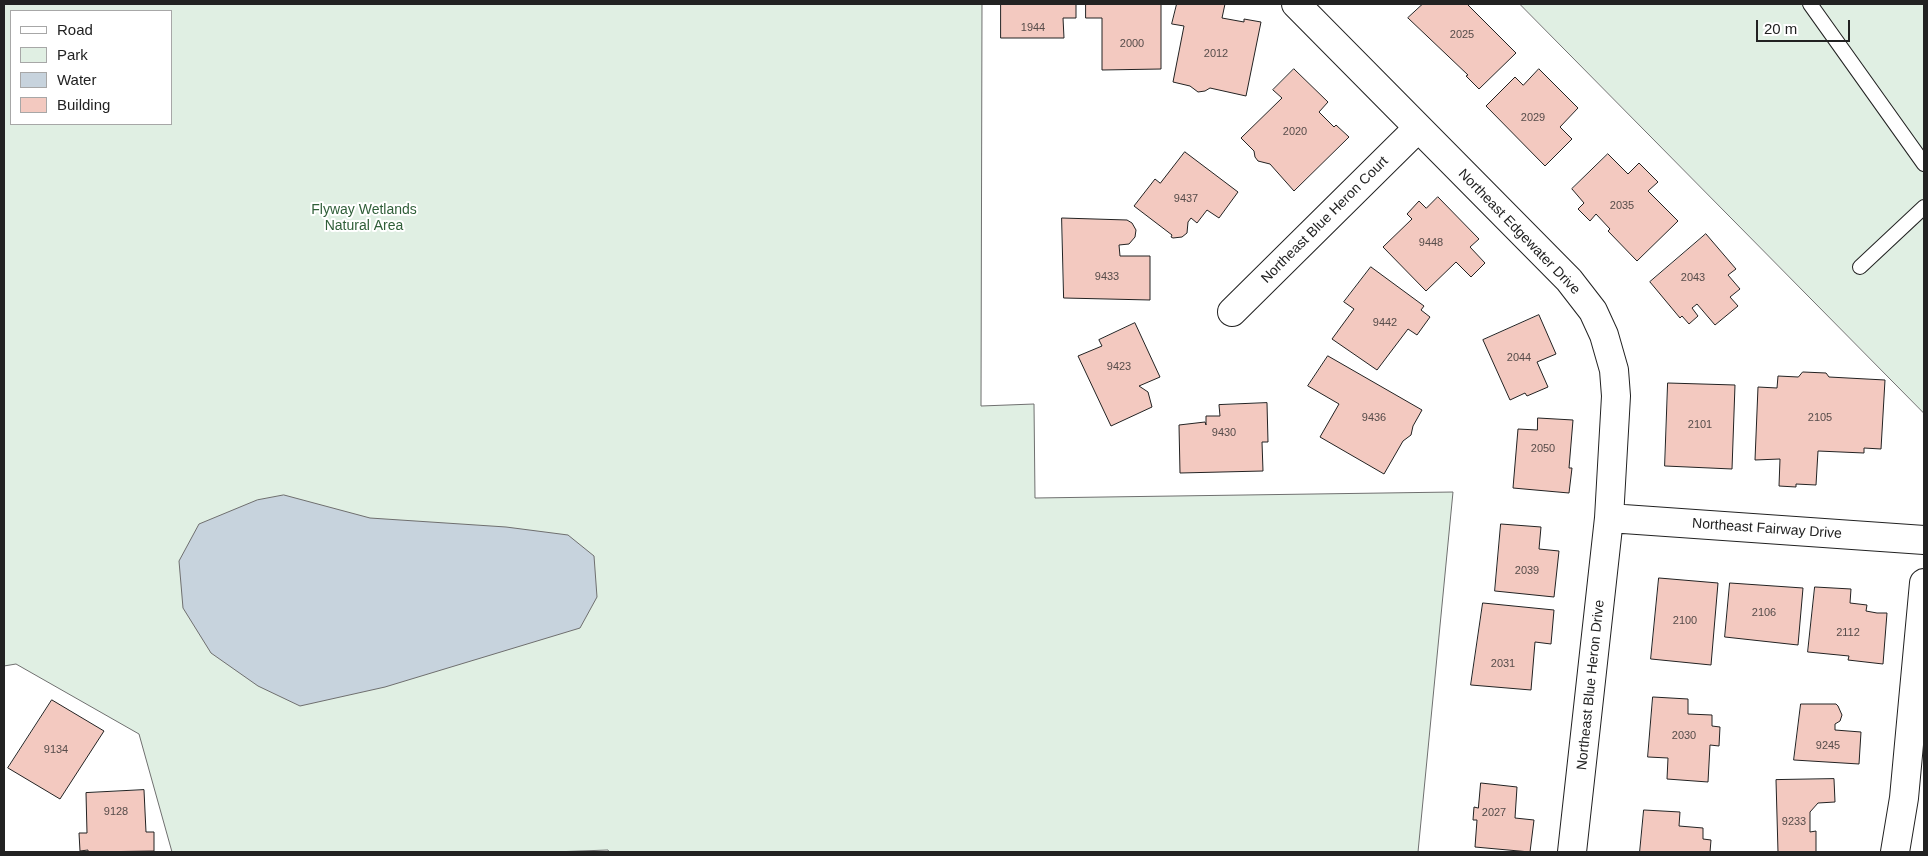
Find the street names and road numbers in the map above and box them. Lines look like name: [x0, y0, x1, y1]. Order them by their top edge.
street label: Northeast Blue Heron Court: [1258, 153, 1392, 287]
street label: Northeast Edgewater Drive: [1455, 166, 1583, 298]
street label: Northeast Fairway Drive: [1692, 515, 1842, 543]
street label: Northeast Blue Heron Drive: [1574, 599, 1608, 771]

